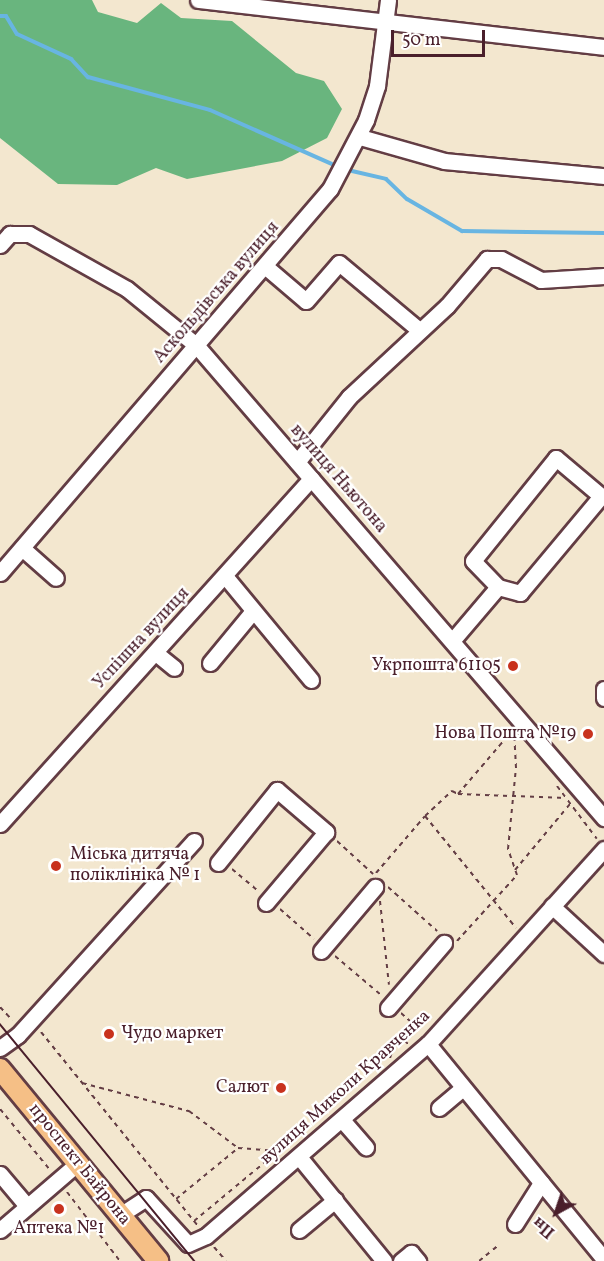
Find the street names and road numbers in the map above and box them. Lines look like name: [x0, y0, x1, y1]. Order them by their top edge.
street label: Аскольдівська вулиця: [150, 218, 284, 368]
street label: вулиця Ньютона: [285, 420, 391, 538]
street label: Успішна вулиця: [89, 584, 195, 694]
street label: вулиця Миколи Кравченка: [257, 1006, 435, 1170]
street label: проспект Байрона: [23, 1100, 135, 1230]

